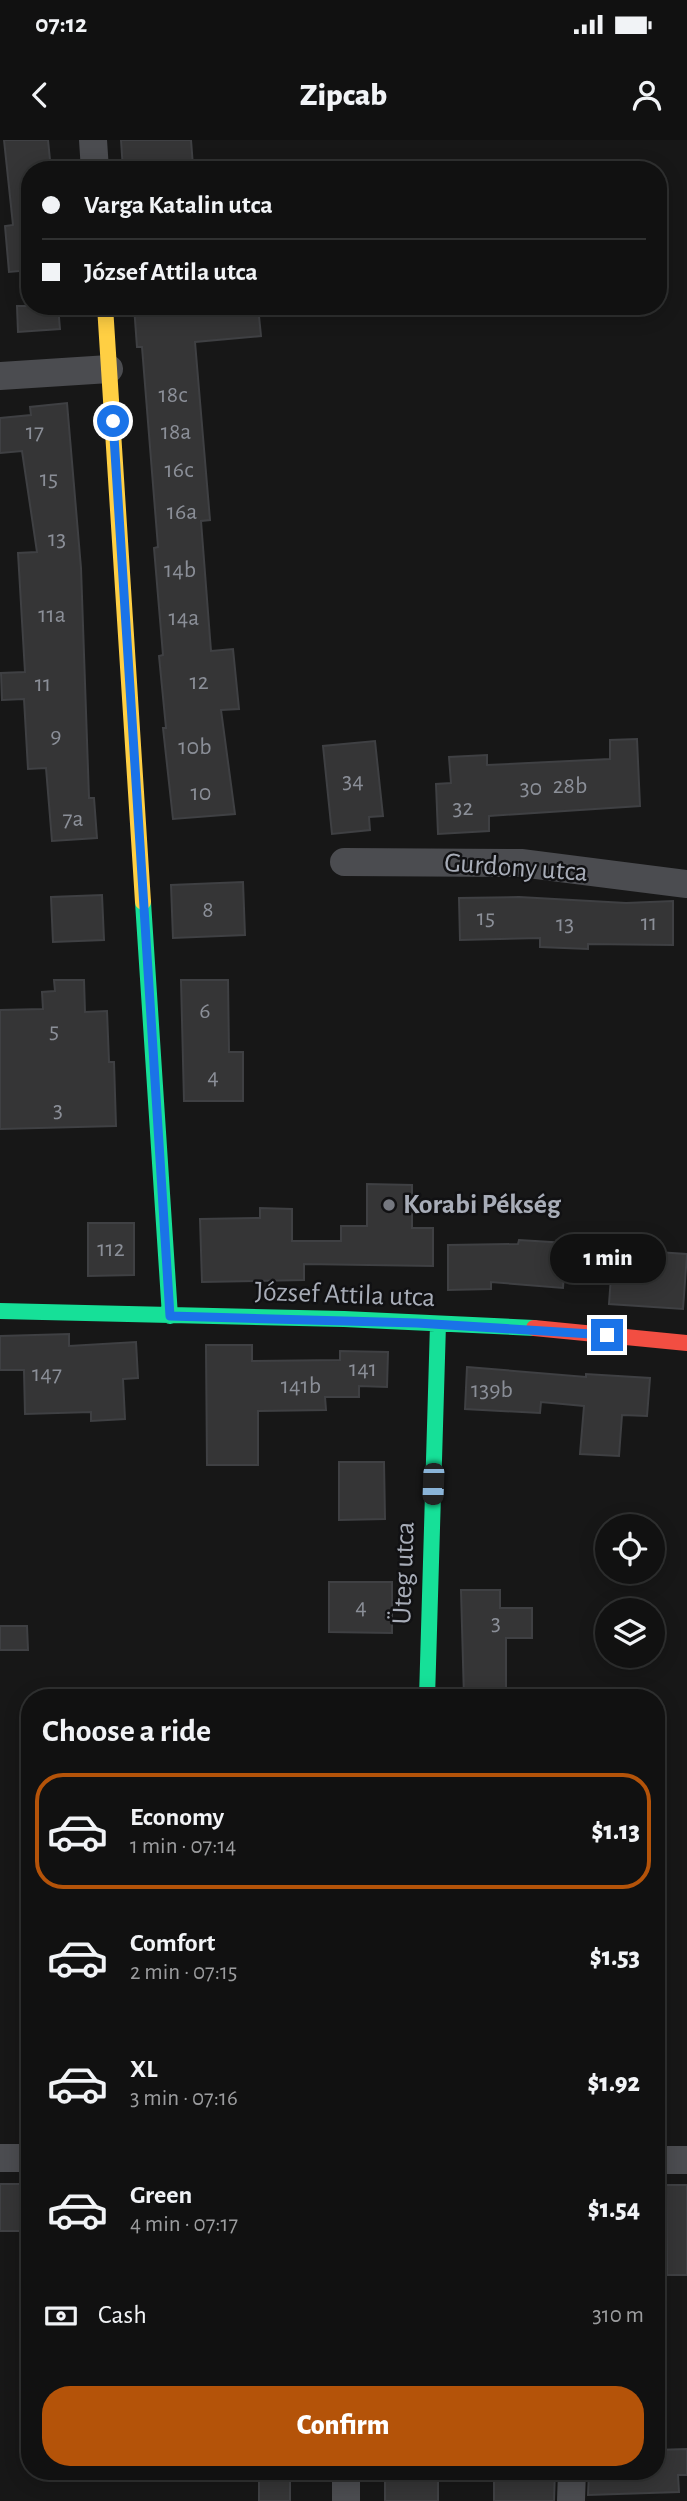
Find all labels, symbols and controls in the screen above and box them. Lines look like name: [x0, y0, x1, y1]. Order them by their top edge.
text: 07:12: [35, 11, 87, 37]
icon: back: [21, 76, 59, 114]
icon: person: [628, 76, 666, 114]
text: Zipcab: [300, 79, 387, 111]
text: Varga Katalin utca: [84, 192, 273, 218]
text: József Attila utca: [84, 259, 258, 285]
house number: 18c: [159, 383, 187, 407]
route start: [97, 405, 129, 437]
house number: 17: [26, 420, 44, 444]
house number: 18a: [161, 420, 191, 444]
house number: 16c: [165, 458, 193, 482]
house number: 15: [40, 467, 58, 491]
house number: 16a: [167, 500, 197, 524]
house number: 13: [48, 527, 66, 551]
house number: 14b: [164, 558, 196, 582]
house number: 11a: [38, 603, 66, 627]
house number: 14a: [169, 606, 199, 630]
house number: 12: [189, 670, 209, 694]
house number: 11: [35, 672, 51, 696]
house number: 9: [50, 724, 62, 748]
house number: 10b: [178, 735, 212, 759]
house number: 34: [342, 769, 364, 793]
house number: 28b: [553, 774, 587, 798]
house number: 30: [520, 776, 542, 800]
house number: 10: [191, 781, 211, 805]
house number: 32: [453, 796, 473, 820]
house number: 7a: [62, 807, 84, 831]
street label: Gurdony utca: [443, 849, 589, 887]
house number: 8: [202, 898, 214, 922]
house number: 15: [477, 906, 495, 930]
house number: 11: [641, 911, 657, 935]
house number: 13: [556, 912, 574, 936]
house number: 6: [199, 999, 211, 1023]
house number: 5: [49, 1019, 59, 1043]
house number: 4: [207, 1065, 219, 1089]
house number: 3: [53, 1098, 63, 1122]
place label: Korabi Pékség: [403, 1191, 562, 1219]
marker: Korabi Pékség: [381, 1197, 397, 1213]
callout: 1 min: [549, 1234, 665, 1282]
house number: 112: [97, 1237, 125, 1261]
text: 1 min: [584, 1247, 632, 1270]
street label: József Attila utca: [254, 1278, 436, 1312]
route end: [591, 1319, 623, 1351]
house number: 141: [349, 1357, 377, 1381]
house number: 147: [32, 1362, 62, 1386]
house number: 141b: [281, 1374, 321, 1398]
house number: 139b: [471, 1378, 513, 1402]
car: [422, 1463, 445, 1505]
map controls: [595, 1514, 665, 1668]
button: locate: [595, 1514, 665, 1584]
street label: Üteg utca: [386, 1521, 420, 1625]
house number: 4: [355, 1595, 367, 1619]
button: layers: [595, 1598, 665, 1668]
house number: 3: [491, 1611, 501, 1635]
text: Choose a ride: [42, 1715, 211, 1747]
icon: car: [46, 1800, 109, 1863]
text: Economy: [130, 1804, 224, 1830]
text: $1.13: [592, 1818, 640, 1844]
text: 1 min · 07:14: [130, 1835, 236, 1858]
icon: car: [46, 1926, 109, 1989]
text: Comfort: [130, 1930, 215, 1956]
text: $1.53: [590, 1944, 640, 1970]
text: 2 min · 07:15: [130, 1961, 237, 1984]
icon: car: [46, 2052, 109, 2115]
text: XL: [130, 2056, 157, 2082]
text: $1.92: [587, 2070, 640, 2096]
text: 3 min · 07:16: [130, 2087, 238, 2110]
icon: car: [46, 2178, 109, 2241]
text: Green: [130, 2182, 192, 2208]
text: $1.54: [588, 2196, 640, 2222]
text: 4 min · 07:17: [130, 2213, 238, 2236]
icon: cash: [42, 2297, 80, 2335]
text: Cash: [98, 2302, 147, 2328]
text: 310 m: [592, 2304, 644, 2327]
button: Confirm: [42, 2386, 644, 2466]

